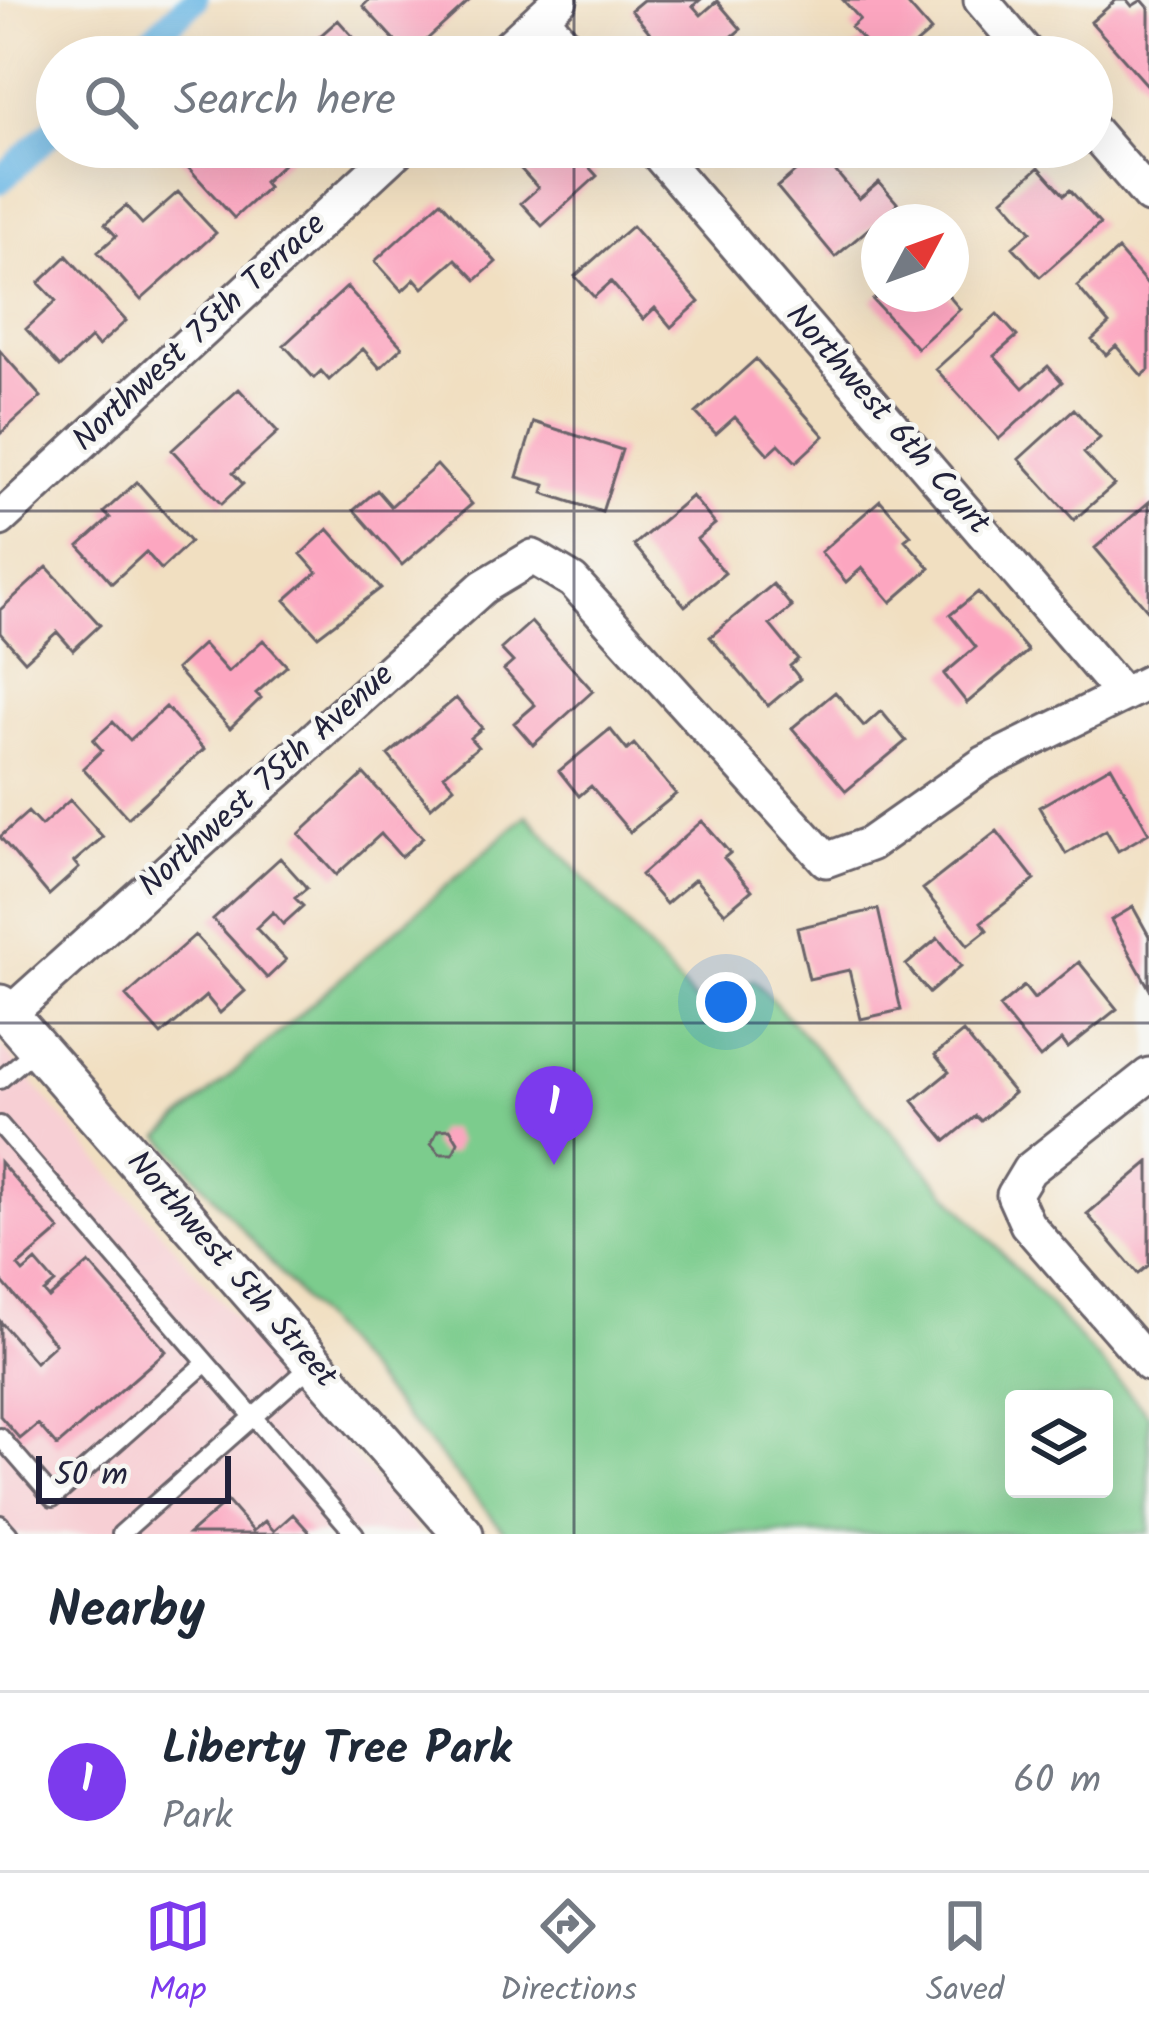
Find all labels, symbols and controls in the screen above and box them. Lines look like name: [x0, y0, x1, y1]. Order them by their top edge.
search box: [36, 36, 1113, 168]
text: Search here: [174, 66, 396, 138]
icon: search: [78, 69, 144, 135]
street label: Northwest 75th Terrace: [61, 200, 340, 466]
north arrow: [861, 204, 969, 312]
street label: Northwest 6th Court: [771, 292, 1004, 549]
street label: Northwest 75th Avenue: [127, 651, 407, 911]
your location: [696, 972, 756, 1032]
pin: 1: [515, 1066, 593, 1165]
street label: Northwest 5th Street: [112, 1139, 351, 1402]
map controls: [1005, 1390, 1113, 1498]
button: layers: [1005, 1390, 1113, 1498]
scale bar: [36, 1450, 231, 1503]
text: 50 m: [54, 1450, 128, 1503]
text: Nearby: [48, 1572, 205, 1653]
text: Liberty Tree Park: [162, 1715, 511, 1787]
text: 1: [81, 1751, 93, 1813]
text: 60 m: [1013, 1751, 1101, 1813]
text: Park: [162, 1787, 233, 1849]
tab: Map: [145, 1893, 211, 2018]
tab: Directions: [500, 1893, 637, 2018]
tab: Saved: [926, 1893, 1004, 2018]

